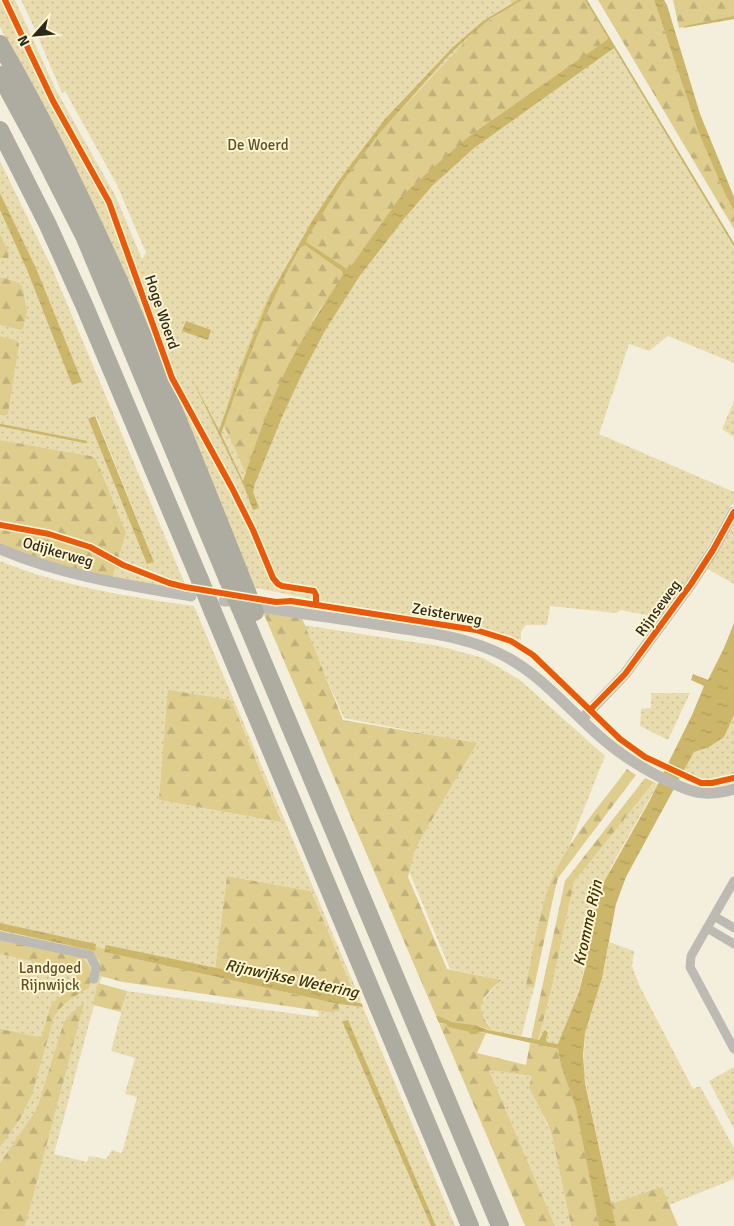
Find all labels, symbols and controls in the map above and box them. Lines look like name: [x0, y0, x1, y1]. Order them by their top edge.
north arrow: [10, 10, 60, 60]
text: N: [14, 32, 34, 49]
park label: De Woerd: [227, 136, 289, 154]
street label: Hoge Woerd: [141, 272, 183, 352]
street label: Odijkerweg: [21, 533, 95, 571]
street label: Rijnseweg: [632, 576, 685, 640]
street label: Zeisterweg: [411, 599, 483, 629]
water label: Kromme Rijn: [569, 877, 607, 968]
water label: Rijnwijkse Wetering: [223, 955, 362, 1003]
park label: Landgoed Rijnwijck: [19, 959, 81, 994]

